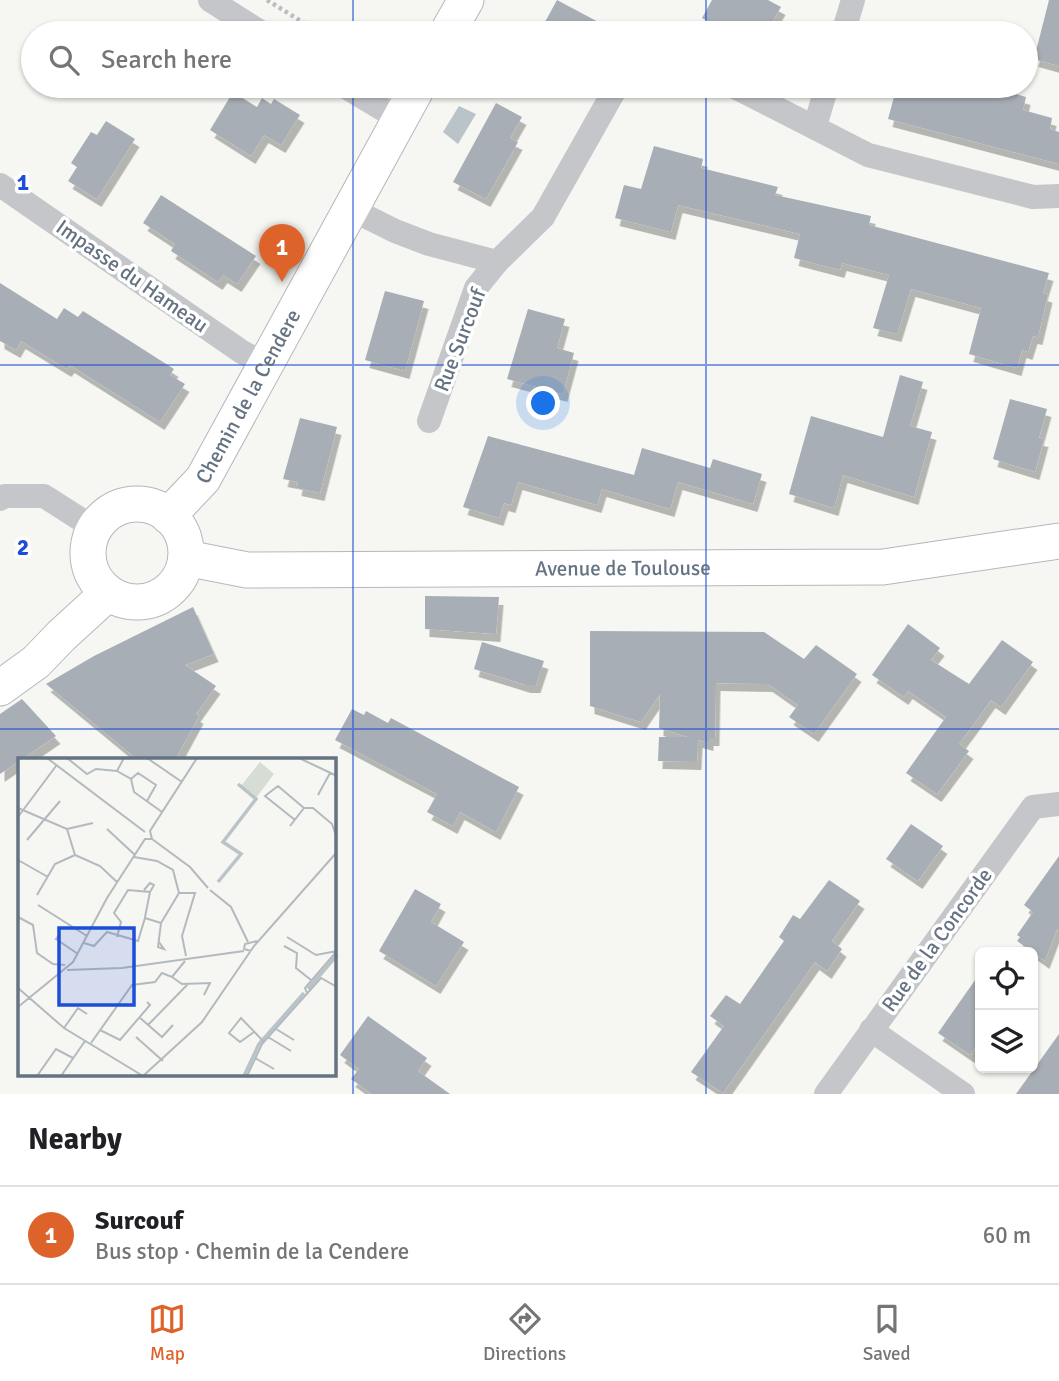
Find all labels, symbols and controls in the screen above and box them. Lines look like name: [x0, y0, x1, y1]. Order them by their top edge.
search box: [21, 21, 1038, 98]
icon: search: [45, 41, 83, 79]
text: Search here: [101, 44, 232, 76]
text: 1: [17, 168, 29, 197]
street label: Impasse du Hameau: [51, 214, 213, 338]
pin: 1: [259, 224, 305, 282]
street label: Rue Surcouf: [428, 284, 492, 395]
street label: Chemin de la Cendere: [190, 305, 306, 488]
your location: [526, 386, 560, 420]
text: 2: [17, 533, 29, 562]
street label: Avenue de Toulouse: [535, 555, 711, 582]
inset map: [18, 758, 336, 1076]
street label: Rue de la Concorde: [876, 863, 998, 1017]
map controls: [975, 947, 1038, 1073]
button: locate: [975, 947, 1038, 1010]
button: layers: [975, 1010, 1038, 1073]
text: Nearby: [28, 1121, 122, 1158]
text: Surcouf: [95, 1205, 183, 1237]
text: 1: [45, 1221, 57, 1250]
text: 60 m: [983, 1221, 1031, 1250]
text: Bus stop · Chemin de la Cendere: [95, 1237, 409, 1266]
tab: Map: [148, 1300, 186, 1366]
tab: Directions: [483, 1300, 566, 1366]
tab: Saved: [863, 1300, 911, 1366]

